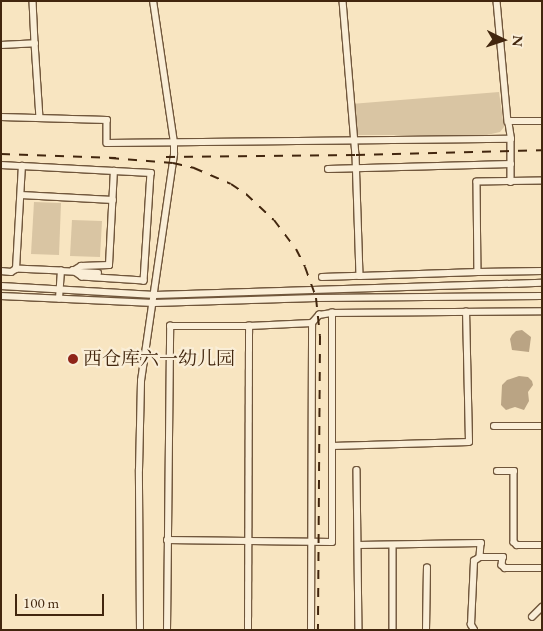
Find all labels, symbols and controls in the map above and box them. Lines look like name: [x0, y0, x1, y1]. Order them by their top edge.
north arrow: [478, 15, 528, 65]
text: N: [509, 35, 527, 47]
place label: 西仓库六一幼儿园: [83, 348, 235, 370]
marker: 西仓库六一幼儿园: [67, 353, 79, 365]
scale bar: [18, 584, 106, 616]
text: 100 m: [23, 593, 59, 612]

